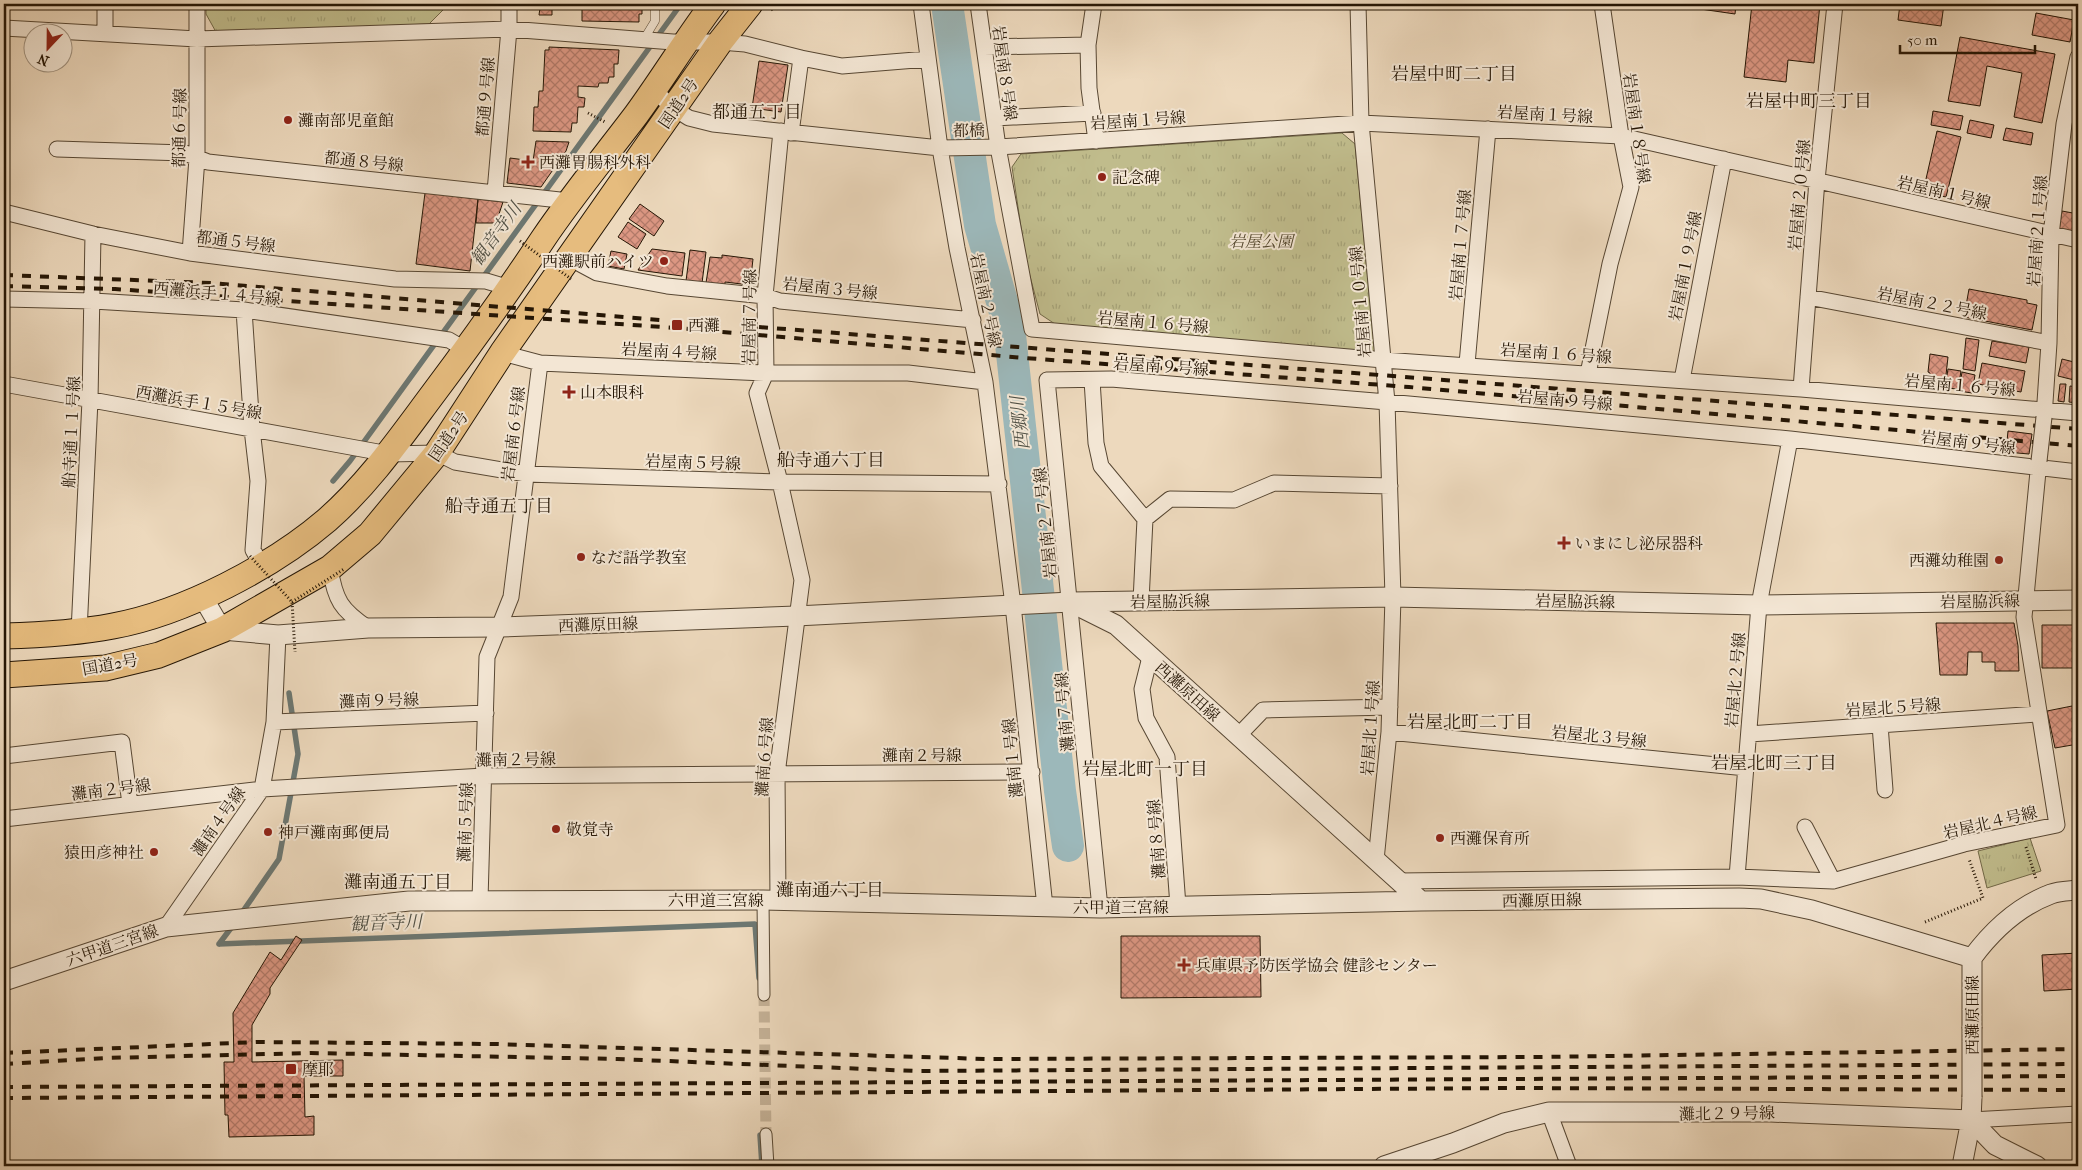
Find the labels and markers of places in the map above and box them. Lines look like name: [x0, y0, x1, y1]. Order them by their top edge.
place label: 灘南部児童館: [298, 111, 394, 130]
marker: 灘南部児童館: [282, 114, 294, 126]
place label: 西灘胃腸科外科: [539, 153, 651, 172]
marker: 西灘胃腸科外科: [521, 155, 535, 169]
place label: 記念碑: [1112, 168, 1160, 187]
marker: 記念碑: [1096, 171, 1108, 183]
place label: 西灘駅前ハイツ: [542, 252, 654, 271]
marker: 西灘駅前ハイツ: [658, 255, 670, 267]
place label: 西灘: [688, 316, 720, 335]
marker: 西灘: [670, 318, 684, 332]
place label: 山本眼科: [580, 383, 644, 402]
marker: 山本眼科: [562, 385, 576, 399]
place label: いまにし泌尿器科: [1575, 534, 1703, 553]
marker: いまにし泌尿器科: [1557, 536, 1571, 550]
place label: なだ語学教室: [591, 548, 687, 567]
marker: なだ語学教室: [575, 551, 587, 563]
place label: 西灘幼稚園: [1909, 551, 1989, 570]
marker: 西灘幼稚園: [1993, 554, 2005, 566]
place label: 敬覚寺: [566, 820, 614, 839]
place label: 神戸灘南郵便局: [278, 823, 390, 842]
marker: 敬覚寺: [550, 823, 562, 835]
marker: 神戸灘南郵便局: [262, 826, 274, 838]
place label: 西灘保育所: [1450, 829, 1530, 848]
marker: 西灘保育所: [1434, 832, 1446, 844]
place label: 猿田彦神社: [64, 843, 144, 862]
marker: 猿田彦神社: [148, 846, 160, 858]
place label: 兵庫県予防医学協会 健診センター: [1195, 956, 1438, 975]
marker: 兵庫県予防医学協会 健診センター: [1177, 958, 1191, 972]
place label: 摩耶: [302, 1060, 334, 1079]
marker: 摩耶: [284, 1062, 298, 1076]

